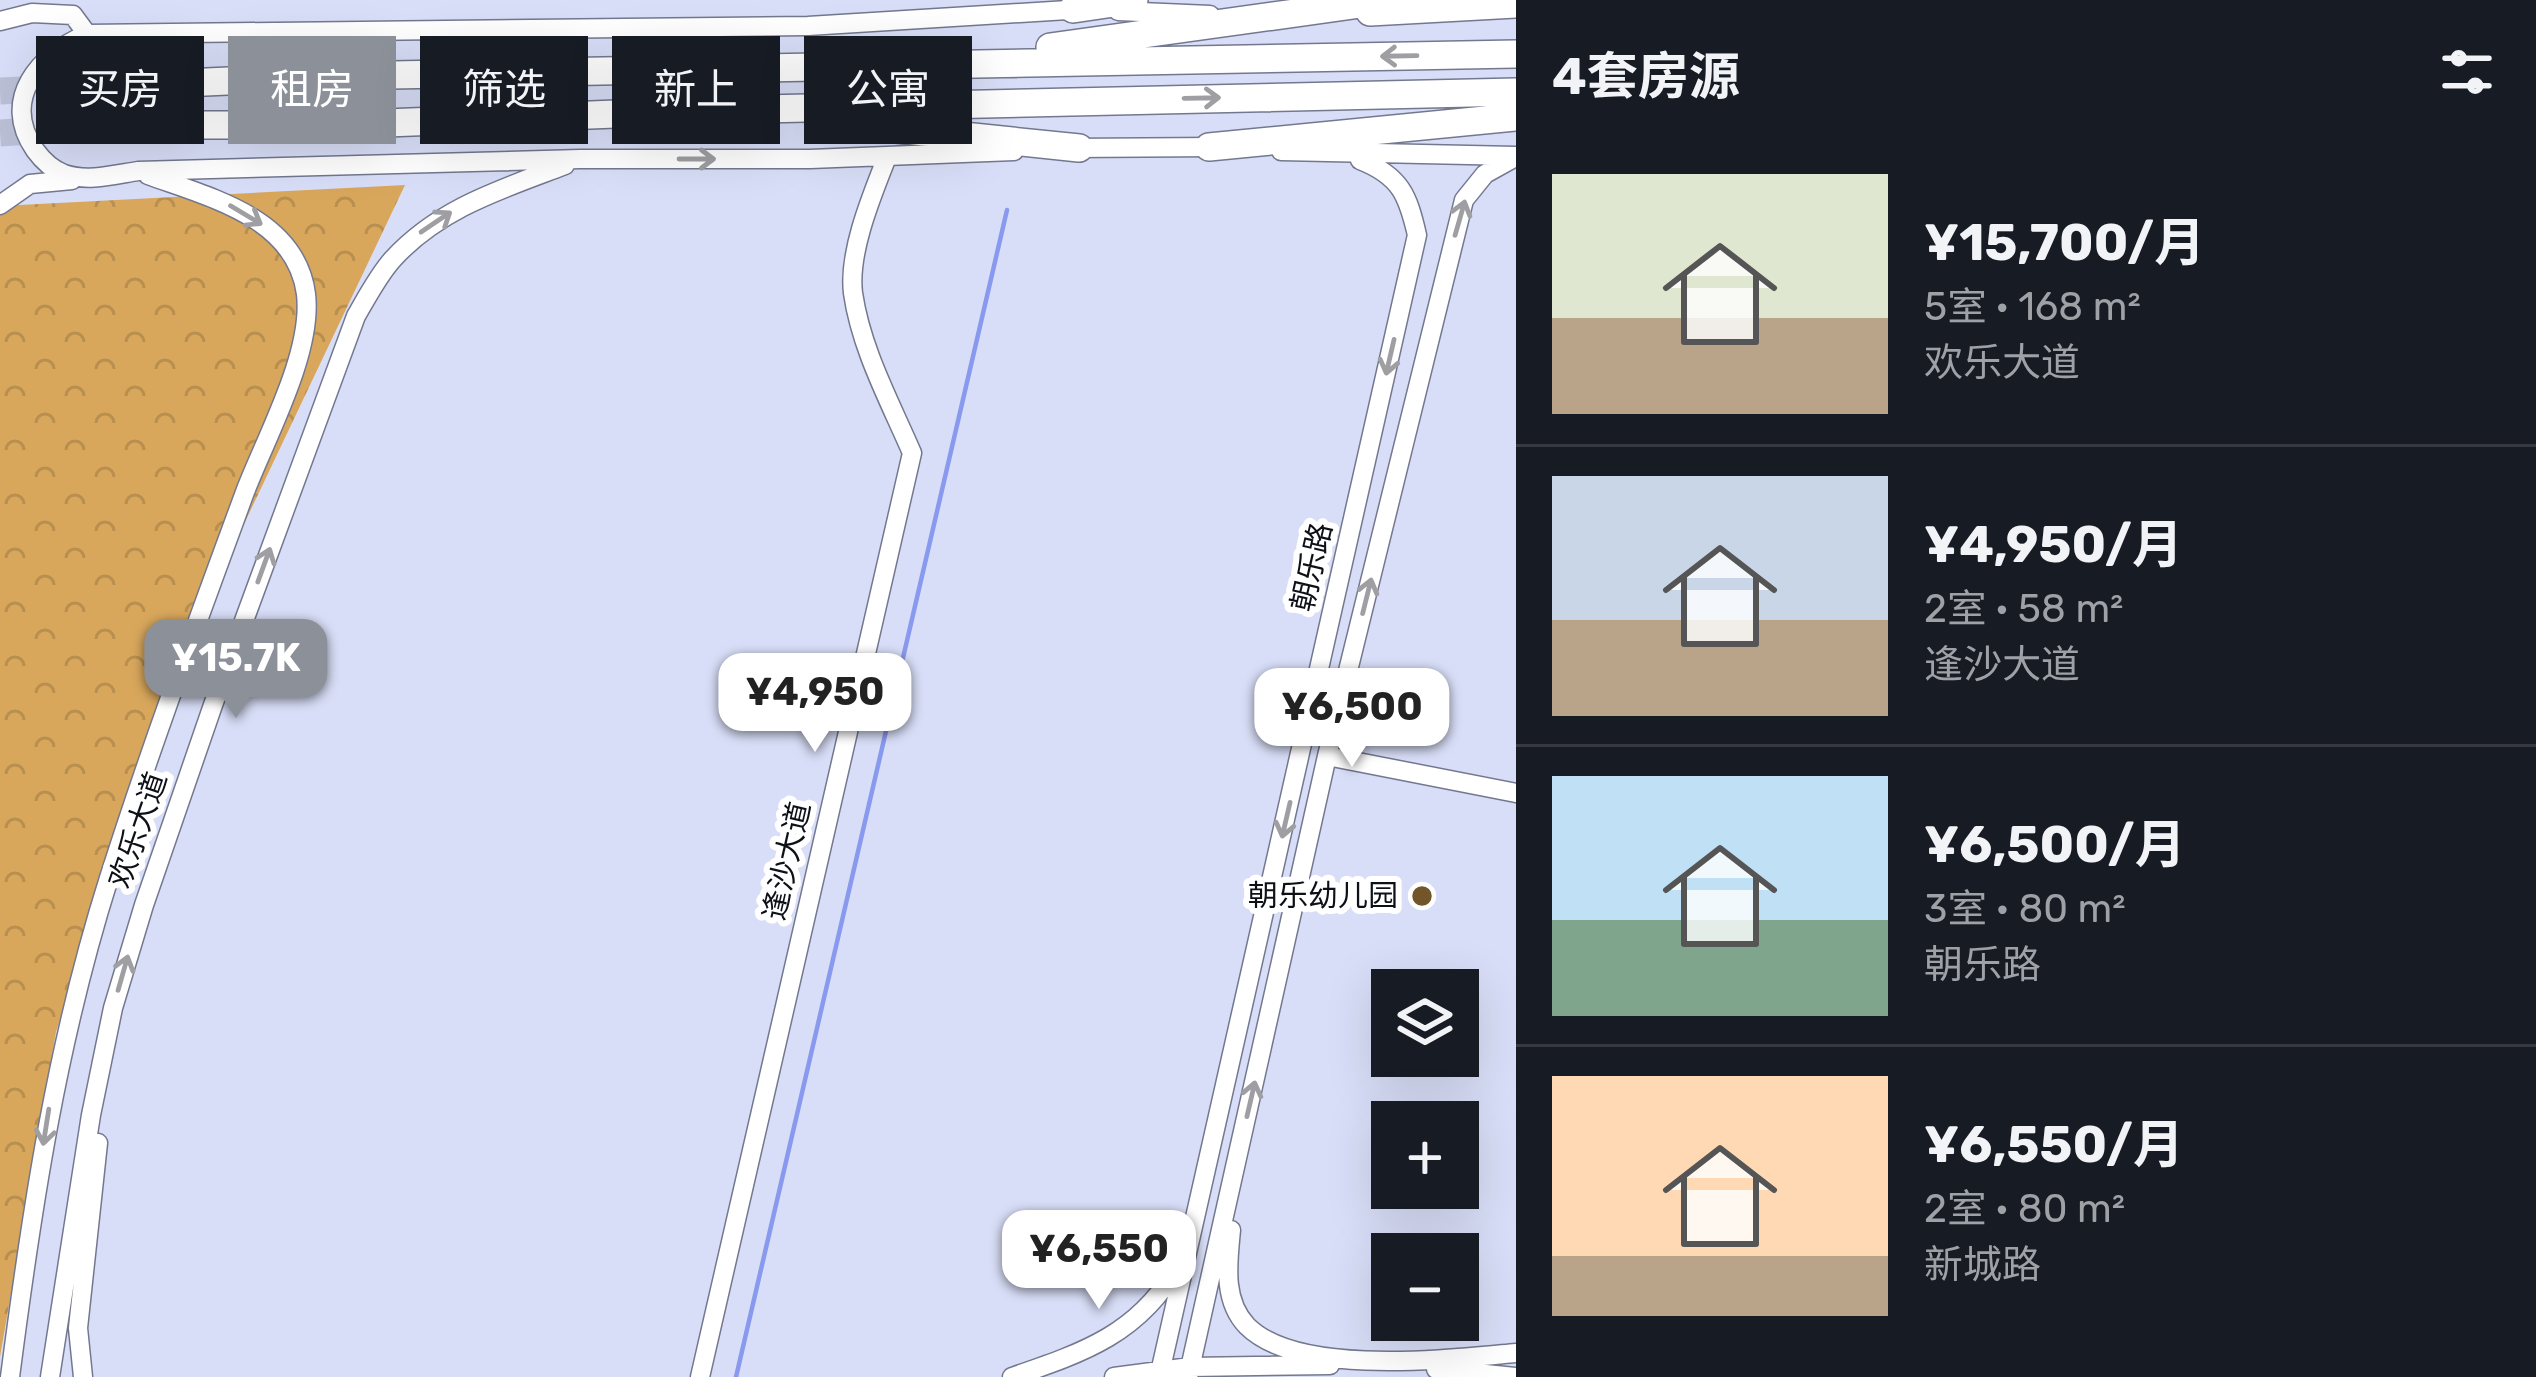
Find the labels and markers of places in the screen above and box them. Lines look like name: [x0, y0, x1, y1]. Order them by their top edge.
pin: ¥15.7K: [138, 619, 334, 721]
pin: ¥4,950: [717, 653, 913, 755]
pin: ¥6,500: [1254, 668, 1450, 770]
place label: 朝乐幼儿园: [1248, 878, 1398, 914]
marker: 朝乐幼儿园: [1409, 883, 1435, 909]
pin: ¥6,550: [1001, 1210, 1197, 1312]

